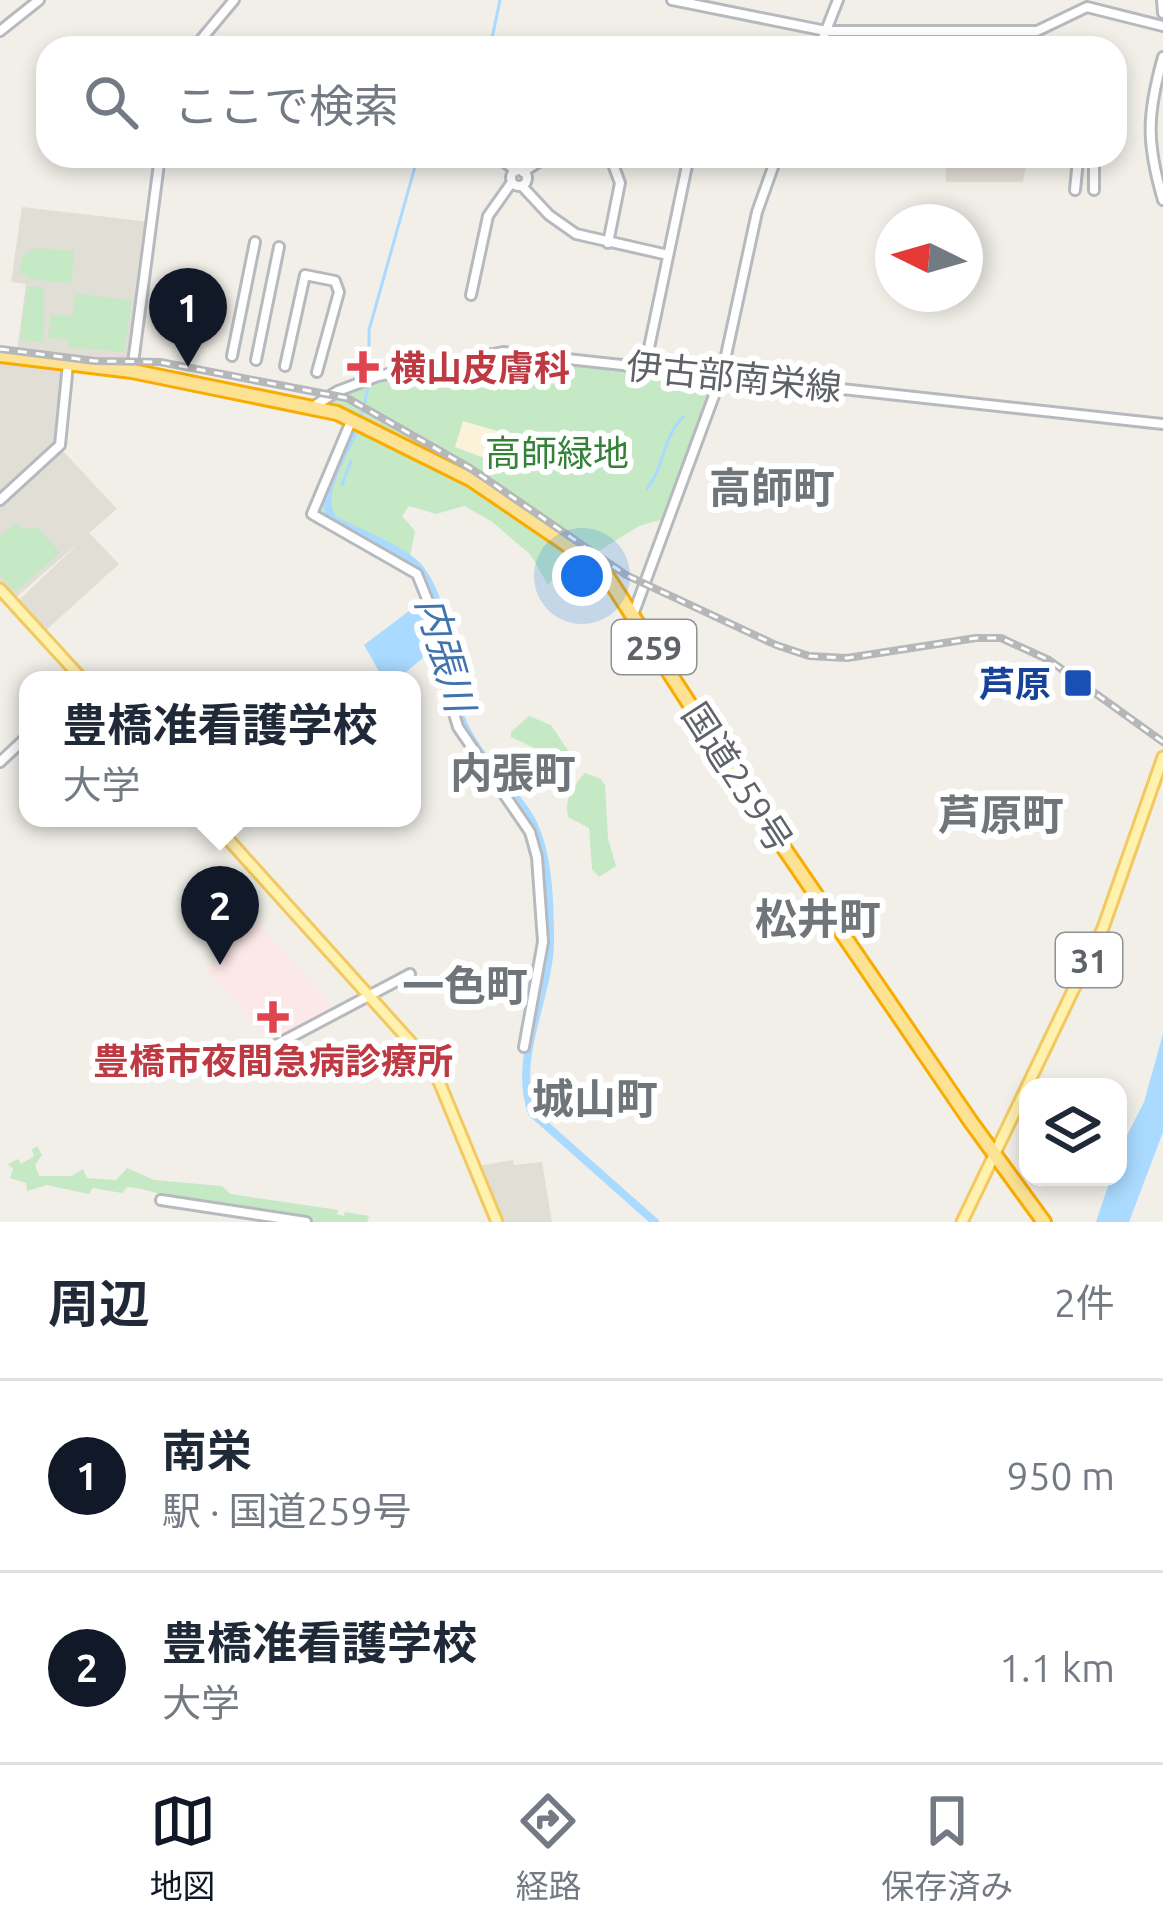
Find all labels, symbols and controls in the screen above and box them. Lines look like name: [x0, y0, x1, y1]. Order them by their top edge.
search box: [36, 36, 1127, 168]
icon: search: [78, 69, 144, 135]
text: ここで検索: [174, 80, 399, 131]
north arrow: [875, 204, 983, 312]
pin: 1: [149, 268, 227, 367]
street label: 伊古部南栄線: [624, 344, 844, 408]
place label: 横山皮膚科: [390, 347, 570, 388]
marker: 横山皮膚科: [347, 351, 379, 383]
park label: 高師緑地: [485, 432, 629, 473]
district label: 高師町: [709, 464, 835, 511]
your location: [552, 546, 612, 606]
water label: 内張川: [409, 592, 484, 720]
road number: 259: [612, 620, 696, 674]
place label: 芦原: [979, 663, 1051, 704]
marker: 芦原: [1062, 667, 1094, 699]
popup: [19, 671, 421, 827]
street label: 国道259号: [675, 695, 801, 859]
text: 豊橋准看護学校: [62, 699, 378, 750]
district label: 内張町: [450, 749, 576, 796]
text: 大学: [62, 763, 141, 806]
district label: 芦原町: [938, 791, 1064, 838]
pin: 2: [181, 866, 259, 965]
district label: 松井町: [755, 895, 881, 942]
road number: 31: [1056, 933, 1122, 987]
district label: 一色町: [402, 962, 528, 1009]
marker: 豊橋市夜間急病診療所: [257, 1001, 289, 1033]
place label: 豊橋市夜間急病診療所: [93, 1040, 453, 1081]
district label: 城山町: [532, 1075, 658, 1122]
map controls: [1019, 1078, 1127, 1186]
button: layers: [1019, 1078, 1127, 1186]
text: 周辺: [48, 1274, 150, 1332]
text: 2件: [1054, 1281, 1115, 1324]
text: 南栄: [162, 1425, 252, 1476]
text: 1: [76, 1454, 98, 1497]
text: 950 m: [1006, 1454, 1115, 1497]
text: 駅 · 国道259号: [162, 1489, 411, 1532]
text: 豊橋准看護学校: [162, 1617, 477, 1668]
text: 2: [76, 1646, 98, 1689]
text: 1.1 km: [999, 1646, 1115, 1689]
text: 大学: [162, 1681, 240, 1724]
tab: 地図: [150, 1788, 216, 1908]
tab: 経路: [515, 1788, 581, 1908]
tab: 保存済み: [881, 1788, 1013, 1908]

